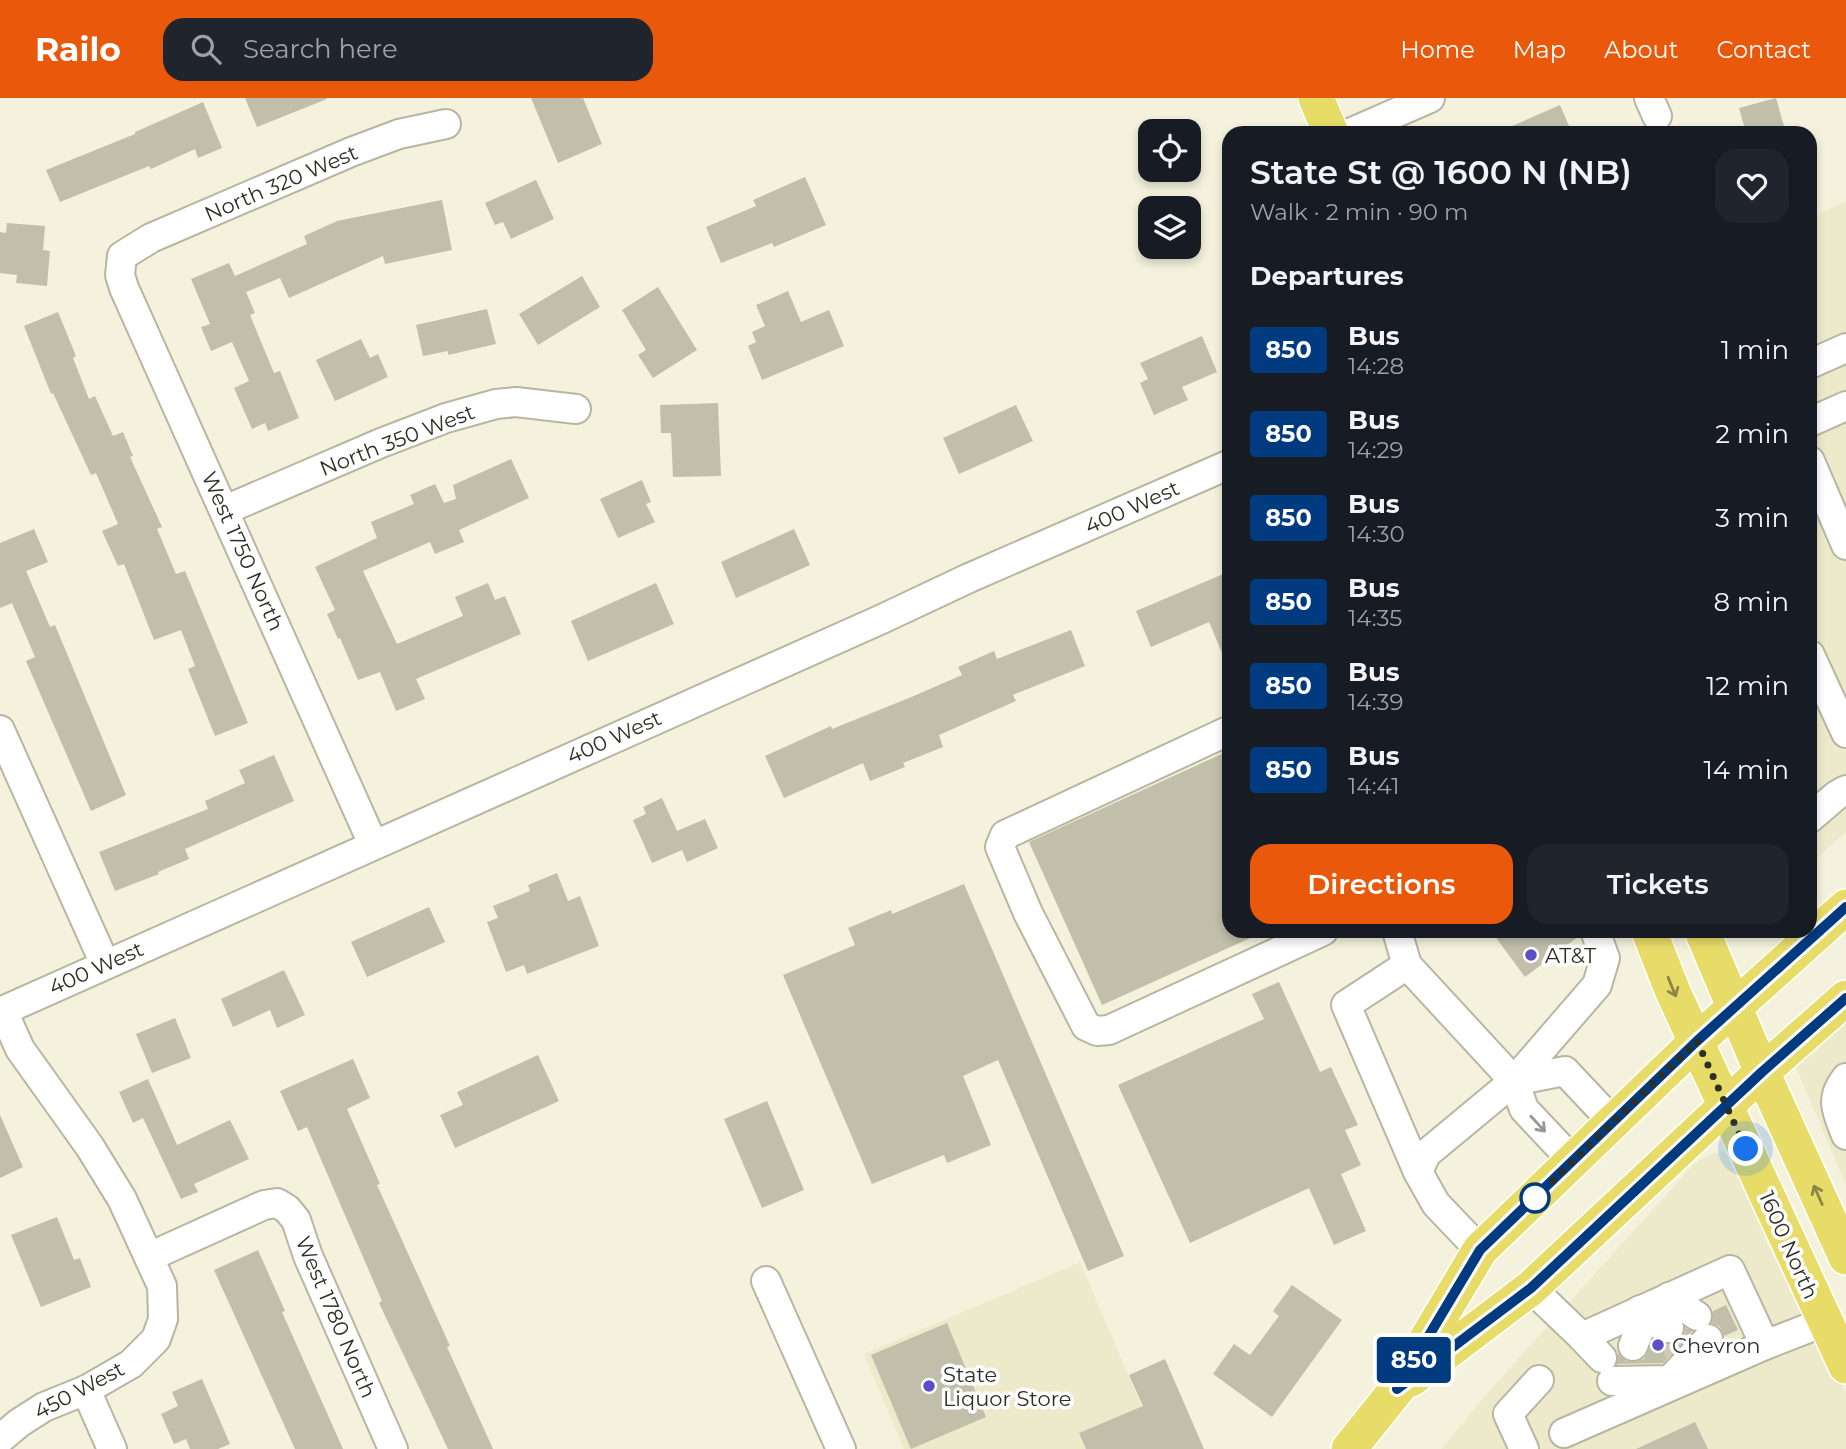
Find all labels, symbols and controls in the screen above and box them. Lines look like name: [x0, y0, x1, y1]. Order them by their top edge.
search box: [163, 18, 653, 81]
text: Railo: [35, 29, 121, 69]
icon: search: [187, 30, 225, 68]
text: Search here: [243, 33, 398, 65]
text: Home: [1400, 35, 1475, 64]
text: Map: [1513, 35, 1566, 64]
text: About: [1604, 35, 1678, 64]
text: Contact: [1716, 35, 1811, 64]
map controls: [1138, 119, 1201, 259]
button: locate: [1138, 119, 1201, 182]
street label: North 320 West: [201, 139, 361, 227]
button: heart: [1715, 149, 1789, 223]
text: State St @ 1600 N (NB): [1250, 152, 1632, 192]
button: layers: [1138, 196, 1201, 259]
text: Walk · 2 min · 90 m: [1250, 198, 1468, 226]
text: Departures: [1250, 260, 1404, 292]
text: Bus: [1348, 320, 1400, 352]
text: 1 min: [1721, 334, 1789, 366]
text: 850: [1265, 335, 1312, 364]
text: 14:28: [1348, 352, 1404, 380]
street label: North 350 West: [316, 399, 478, 481]
text: Bus: [1348, 404, 1400, 436]
text: 2 min: [1715, 418, 1789, 450]
text: 850: [1265, 419, 1312, 448]
text: 14:29: [1348, 436, 1404, 464]
street label: West 1750 North: [197, 467, 289, 635]
street label: 400 West: [1081, 475, 1183, 539]
text: Bus: [1348, 488, 1400, 520]
text: 3 min: [1715, 502, 1789, 534]
text: 850: [1265, 503, 1312, 532]
text: 14:30: [1348, 520, 1405, 548]
text: Bus: [1348, 572, 1400, 604]
text: 8 min: [1713, 586, 1789, 618]
text: 850: [1265, 587, 1312, 616]
text: 14:35: [1348, 604, 1402, 632]
text: Bus: [1348, 656, 1400, 688]
text: 12 min: [1706, 670, 1789, 702]
text: 850: [1265, 671, 1312, 700]
text: 14:39: [1348, 688, 1404, 716]
street label: 400 West: [563, 705, 665, 769]
text: Bus: [1348, 740, 1400, 772]
text: 14 min: [1703, 754, 1789, 786]
text: 850: [1265, 755, 1312, 784]
text: 14:41: [1348, 772, 1399, 800]
button: Directions: [1250, 844, 1513, 924]
button: Tickets: [1527, 844, 1789, 924]
street label: 400 West: [45, 936, 147, 1000]
place label: AT&T: [1545, 943, 1596, 968]
marker: AT&T: [1523, 947, 1539, 963]
one-way arrow: [1666, 975, 1679, 997]
one-way arrow: [1530, 1115, 1547, 1132]
your location: [1728, 1131, 1763, 1166]
unlabelled marker: [1520, 1183, 1550, 1213]
one-way arrow: [1811, 1185, 1824, 1206]
street label: 1600 North: [1754, 1187, 1824, 1303]
street label: West 1780 North: [291, 1232, 381, 1402]
place label: Chevron: [1672, 1333, 1760, 1358]
line badge: 850: [1374, 1337, 1454, 1383]
marker: Chevron: [1650, 1337, 1666, 1353]
text: 850: [1391, 1345, 1437, 1374]
street label: 450 West: [30, 1356, 128, 1424]
place label: State Liquor Store: [943, 1362, 1072, 1411]
marker: State Liquor Store: [921, 1378, 937, 1394]

